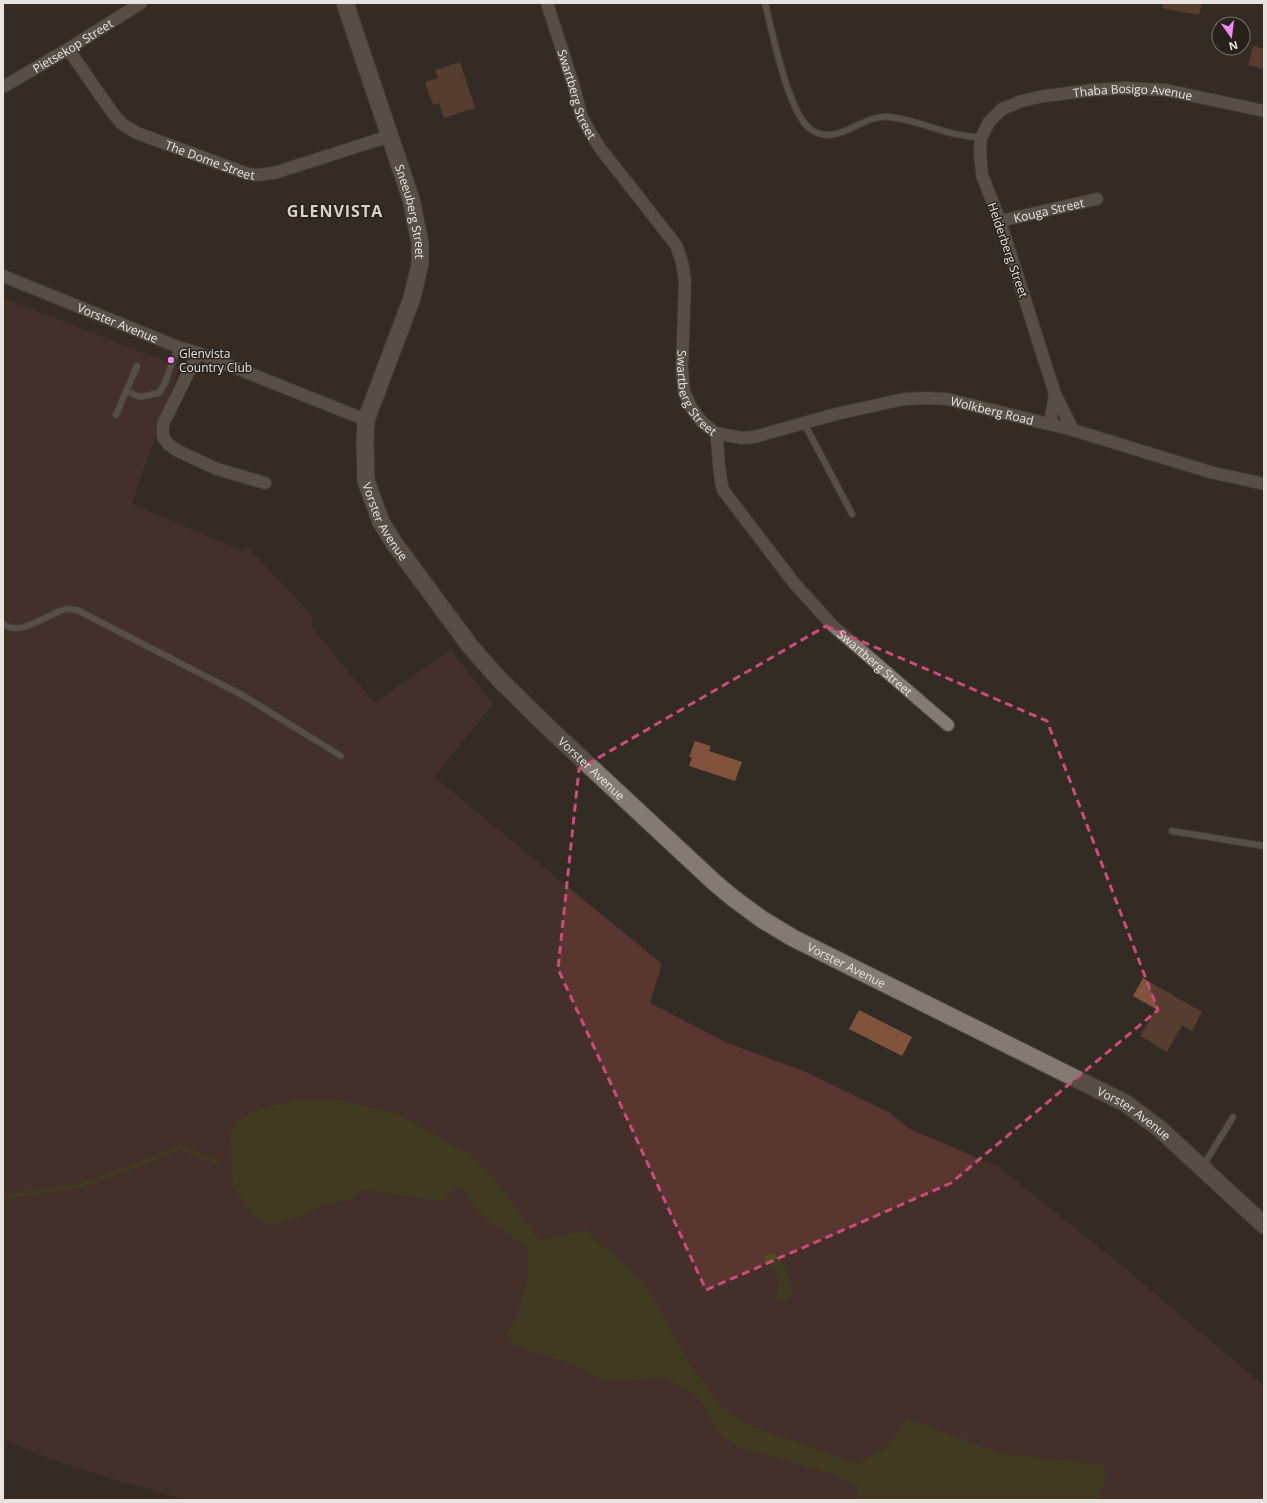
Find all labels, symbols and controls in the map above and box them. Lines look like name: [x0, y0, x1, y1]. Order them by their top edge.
street label: Pietsekop Street: [29, 14, 116, 77]
north arrow: [1211, 16, 1251, 56]
text: N: [1227, 38, 1240, 55]
street label: Swartberg Street: [554, 47, 601, 142]
street label: Thaba Bosigo Avenue: [1072, 79, 1194, 104]
street label: The Dome Street: [163, 136, 256, 183]
street label: Sneeuberg Street: [391, 162, 429, 259]
street label: Kouga Street: [1012, 194, 1086, 226]
district label: GLENVISTA: [287, 200, 383, 222]
street label: Helderberg Street: [984, 200, 1032, 300]
street label: Vorster Avenue: [75, 299, 161, 347]
place label: Glenvista Country Club: [179, 345, 252, 376]
street label: Swartberg Street: [673, 350, 721, 439]
marker: Glenvista Country Club: [166, 355, 176, 365]
street label: Wolkberg Road: [949, 392, 1036, 429]
street label: Vorster Avenue: [359, 480, 413, 564]
street label: Swartberg Street: [834, 625, 916, 699]
street label: Vorster Avenue: [555, 733, 629, 804]
street label: Vorster Avenue: [804, 938, 889, 991]
street label: Vorster Avenue: [1095, 1082, 1175, 1144]

